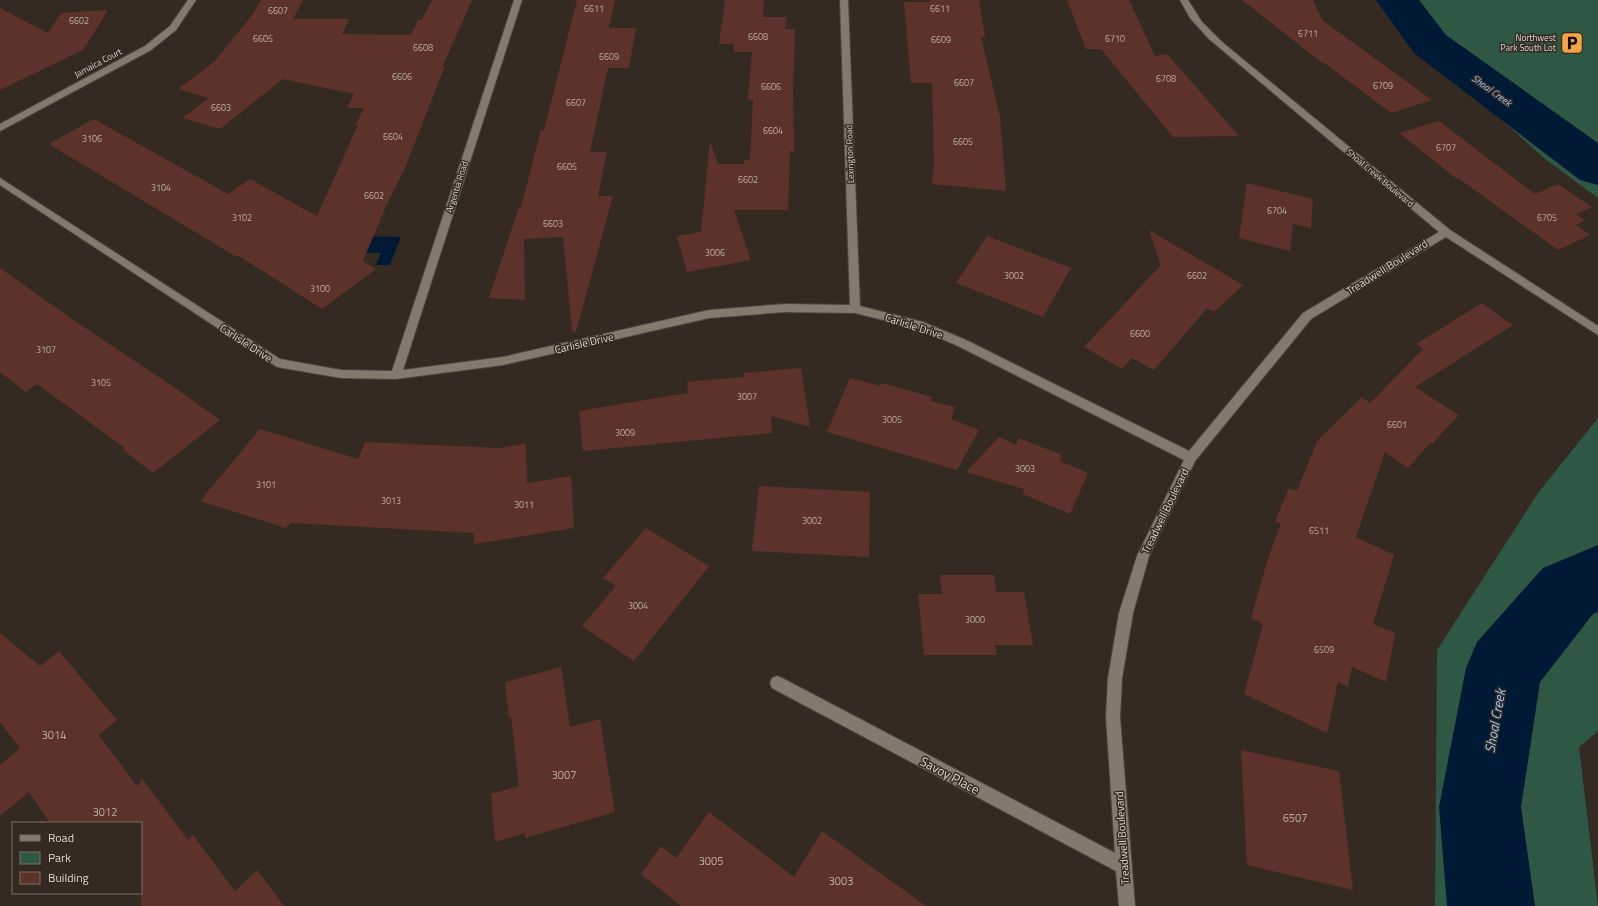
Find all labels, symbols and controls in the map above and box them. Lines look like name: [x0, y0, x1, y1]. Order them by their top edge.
house number: 6611: [584, 2, 604, 15]
house number: 6611: [930, 2, 950, 15]
house number: 6607: [268, 4, 288, 17]
house number: 6602: [69, 14, 89, 27]
house number: 6711: [1298, 27, 1318, 40]
house number: 6608: [748, 30, 768, 43]
parking icon: Northwest Park South Lot: [1559, 30, 1585, 56]
place label: Northwest Park South Lot: [1500, 31, 1557, 54]
house number: 6605: [253, 32, 273, 45]
house number: 6710: [1105, 32, 1125, 45]
house number: 6609: [931, 33, 951, 46]
house number: 6608: [413, 41, 433, 54]
street label: Jamaica Court: [72, 44, 125, 81]
house number: 6609: [599, 50, 619, 63]
house number: 6606: [392, 70, 412, 83]
water label: Shoal Creek: [1469, 71, 1516, 111]
house number: 6708: [1156, 72, 1176, 85]
house number: 6607: [954, 76, 974, 89]
house number: 6709: [1373, 79, 1393, 92]
house number: 6606: [761, 80, 781, 93]
house number: 6607: [566, 96, 586, 109]
house number: 6603: [211, 101, 231, 114]
house number: 6604: [763, 124, 783, 137]
street label: Lexington Road: [842, 124, 857, 183]
house number: 6604: [383, 130, 403, 143]
house number: 3106: [82, 132, 102, 145]
house number: 6605: [953, 135, 973, 148]
house number: 6707: [1436, 141, 1456, 154]
street label: Shoal Creek Boulevard: [1344, 145, 1417, 210]
street label: Argentia Road: [442, 159, 471, 214]
house number: 6605: [557, 160, 577, 173]
house number: 6602: [738, 173, 758, 186]
house number: 3104: [151, 181, 171, 194]
house number: 6602: [364, 189, 384, 202]
house number: 6704: [1267, 204, 1287, 217]
house number: 3102: [232, 211, 252, 224]
house number: 6705: [1537, 211, 1557, 224]
house number: 6603: [543, 217, 563, 230]
street label: Treadwell Boulevard: [1343, 235, 1431, 299]
house number: 3006: [705, 246, 725, 259]
house number: 3002: [1004, 269, 1024, 282]
house number: 6602: [1187, 269, 1207, 282]
house number: 3100: [310, 282, 330, 295]
street label: Carlisle Drive: [883, 309, 945, 343]
street label: Carlisle Drive: [217, 320, 276, 366]
house number: 6600: [1130, 327, 1150, 340]
street label: Carlisle Drive: [553, 328, 615, 358]
house number: 3107: [36, 343, 56, 356]
house number: 3105: [91, 376, 111, 389]
house number: 3007: [737, 390, 757, 403]
house number: 3005: [882, 413, 902, 426]
house number: 6601: [1387, 418, 1407, 431]
house number: 3009: [615, 426, 635, 439]
house number: 3003: [1015, 462, 1035, 475]
street label: Treadwell Boulevard: [1137, 465, 1193, 556]
house number: 3101: [256, 478, 276, 491]
house number: 3013: [381, 494, 401, 507]
house number: 3011: [514, 498, 534, 511]
house number: 3002: [802, 514, 822, 527]
house number: 6511: [1309, 524, 1329, 537]
house number: 3004: [628, 599, 648, 612]
house number: 3000: [965, 613, 985, 626]
house number: 6509: [1314, 643, 1334, 656]
water label: Shoal Creek: [1479, 686, 1511, 754]
house number: 3014: [42, 727, 66, 743]
street label: Savoy Place: [917, 751, 983, 799]
house number: 3007: [552, 767, 576, 783]
street label: Treadwell Boulevard: [1111, 791, 1133, 885]
house number: 3012: [93, 804, 117, 820]
house number: 6507: [1283, 810, 1307, 826]
legend: [12, 822, 142, 894]
text: Road: [48, 828, 74, 847]
text: Park: [48, 848, 71, 867]
house number: 3005: [699, 853, 723, 869]
text: Building: [48, 868, 89, 887]
house number: 3003: [829, 873, 853, 889]

